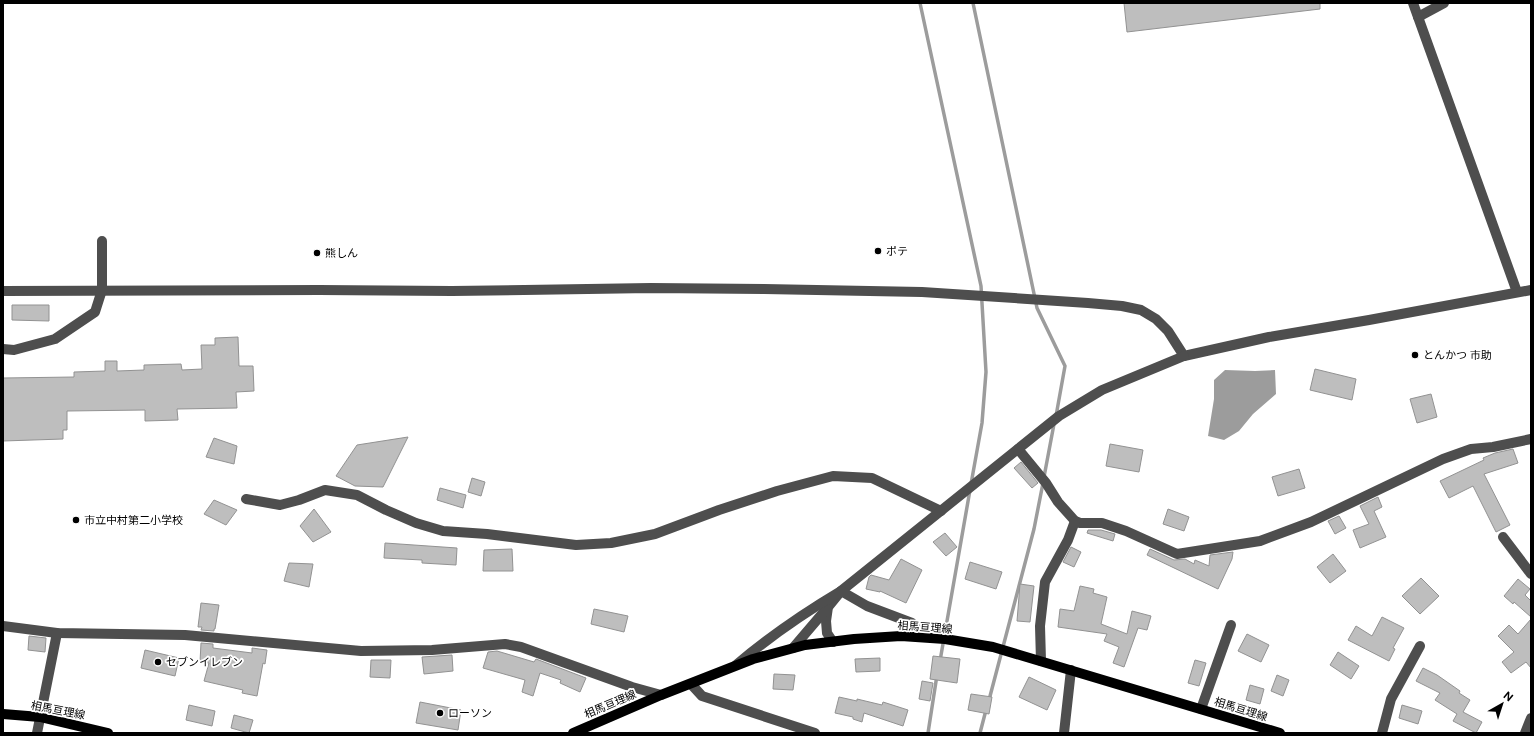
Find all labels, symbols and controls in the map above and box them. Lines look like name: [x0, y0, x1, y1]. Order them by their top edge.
place label: ポテ: [886, 245, 908, 257]
marker: ポテ: [873, 246, 883, 256]
place label: 熊しん: [325, 247, 358, 259]
marker: 熊しん: [312, 248, 322, 258]
place label: とんかつ 市助: [1423, 349, 1492, 361]
marker: とんかつ 市助: [1410, 350, 1420, 360]
place label: 市立中村第二小学校: [84, 514, 183, 526]
marker: 市立中村第二小学校: [71, 515, 81, 525]
street label: 相馬亘理線: [897, 619, 953, 635]
place label: セブンイレブン: [166, 656, 243, 668]
marker: セブンイレブン: [153, 657, 163, 667]
north arrow: [1482, 684, 1522, 724]
street label: 相馬亘理線: [582, 688, 638, 720]
text: N: [1501, 689, 1515, 704]
street label: 相馬亘理線: [1213, 695, 1269, 723]
street label: 相馬亘理線: [30, 699, 86, 721]
place label: ローソン: [448, 707, 492, 719]
marker: ローソン: [435, 708, 445, 718]

